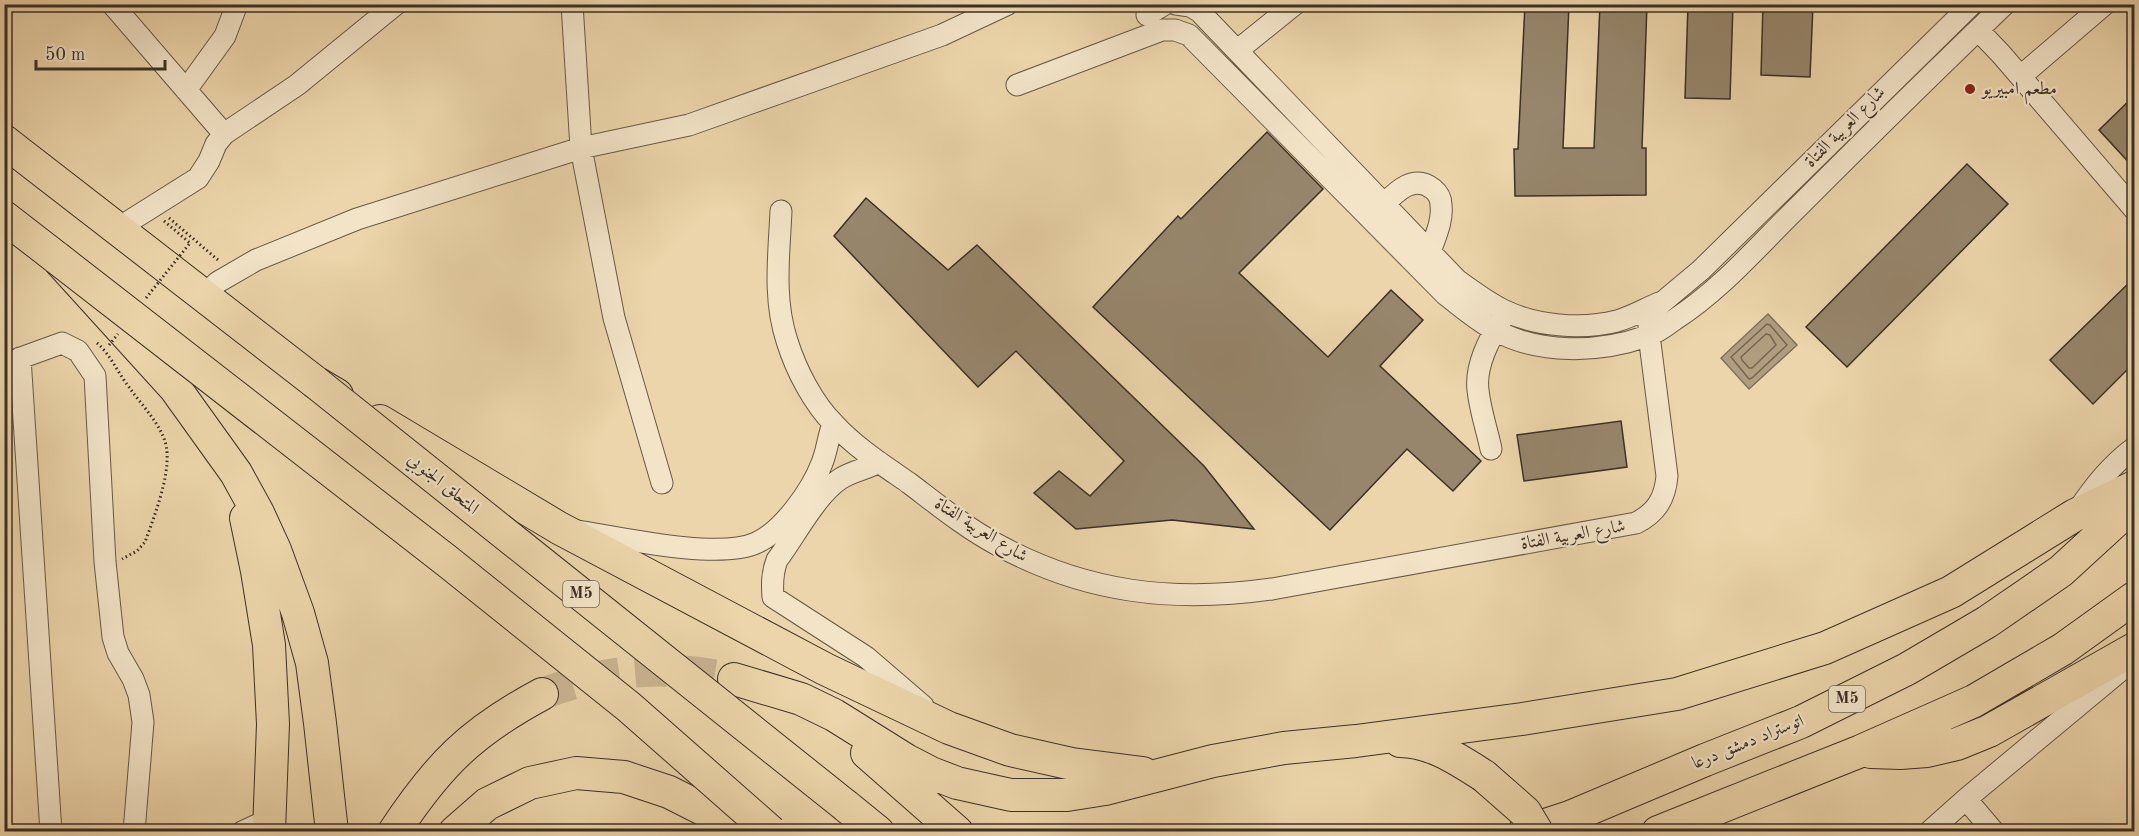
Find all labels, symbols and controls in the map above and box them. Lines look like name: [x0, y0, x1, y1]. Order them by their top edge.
scale bar: [36, 33, 165, 71]
text: 50 m: [45, 46, 85, 64]
place label: مطعم امبيريو: [1980, 80, 2057, 105]
marker: مطعم امبيريو: [1963, 82, 1977, 96]
street label: شارع العربية الفتاة: [1801, 83, 1892, 174]
street label: المتحلق الجنوبي: [401, 450, 482, 522]
street label: شارع العربية الفتاة: [929, 494, 1031, 570]
street label: شارع العربية الفتاة: [1519, 517, 1628, 558]
road number: M5: [563, 581, 599, 607]
road number: M5: [1829, 686, 1865, 712]
street label: اتوستراد دمشق درعا: [1690, 711, 1807, 773]

